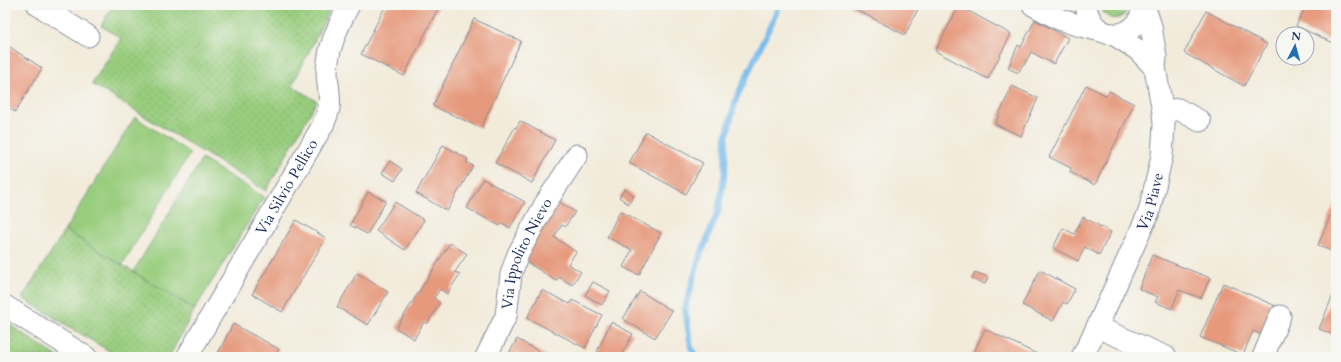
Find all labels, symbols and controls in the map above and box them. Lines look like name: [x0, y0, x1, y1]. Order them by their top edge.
north arrow: [1275, 26, 1315, 66]
text: N: [1290, 29, 1302, 45]
street label: Via Silvio Pellico: [251, 135, 323, 239]
street label: Via Piave: [1132, 170, 1168, 234]
street label: Via Ippolito Nievo: [497, 194, 557, 311]

